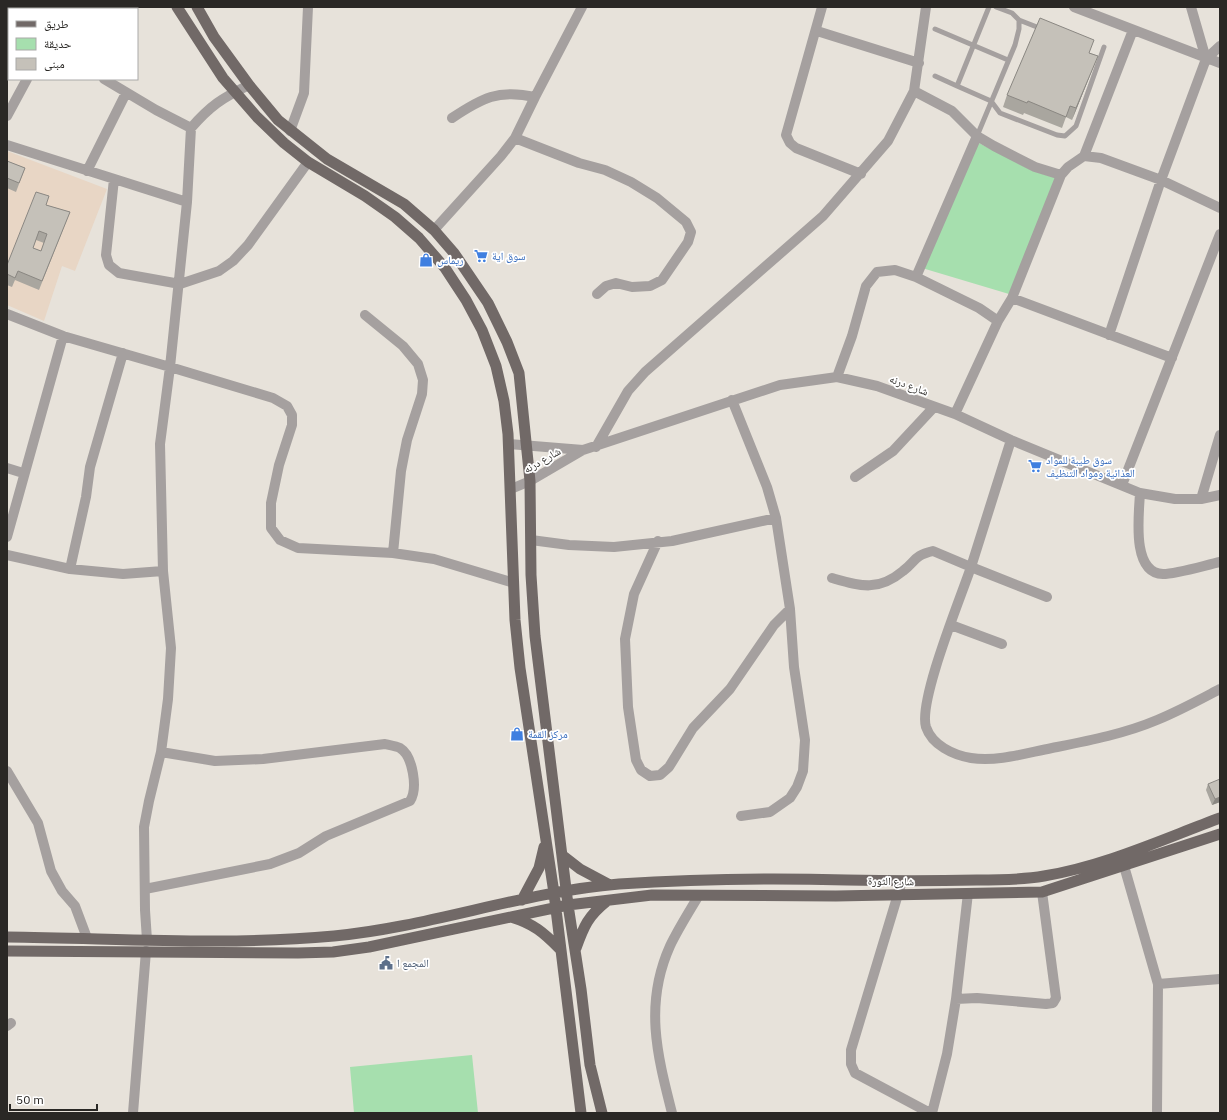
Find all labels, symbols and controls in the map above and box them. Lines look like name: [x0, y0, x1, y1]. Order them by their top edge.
legend: [8, 8, 138, 80]
text: طريق: [44, 16, 69, 31]
text: حديقة: [44, 36, 72, 51]
text: مبنى: [44, 56, 65, 71]
supermarket icon: سوق اية: [473, 248, 489, 264]
place label: سوق اية: [492, 249, 525, 263]
shop icon: ريماس: [418, 252, 434, 268]
place label: ريماس: [437, 253, 464, 267]
street label: شارع درنه: [888, 372, 930, 398]
street label: شارع درنه: [521, 444, 563, 476]
place label: سوق طيبة للمواد العذائية ومواد التنظيف: [1046, 453, 1135, 480]
supermarket icon: سوق طيبة للمواد العذائية ومواد التنظيف: [1027, 458, 1043, 474]
shop icon: مركز القمة: [509, 726, 525, 742]
place label: مركز القمة: [528, 727, 568, 741]
street label: شارع الثورة: [868, 874, 914, 888]
public building icon: المجمع ا: [378, 955, 394, 971]
place label: المجمع ا: [397, 956, 429, 970]
scale bar: [10, 1086, 97, 1112]
text: 50 m: [16, 1092, 44, 1107]

